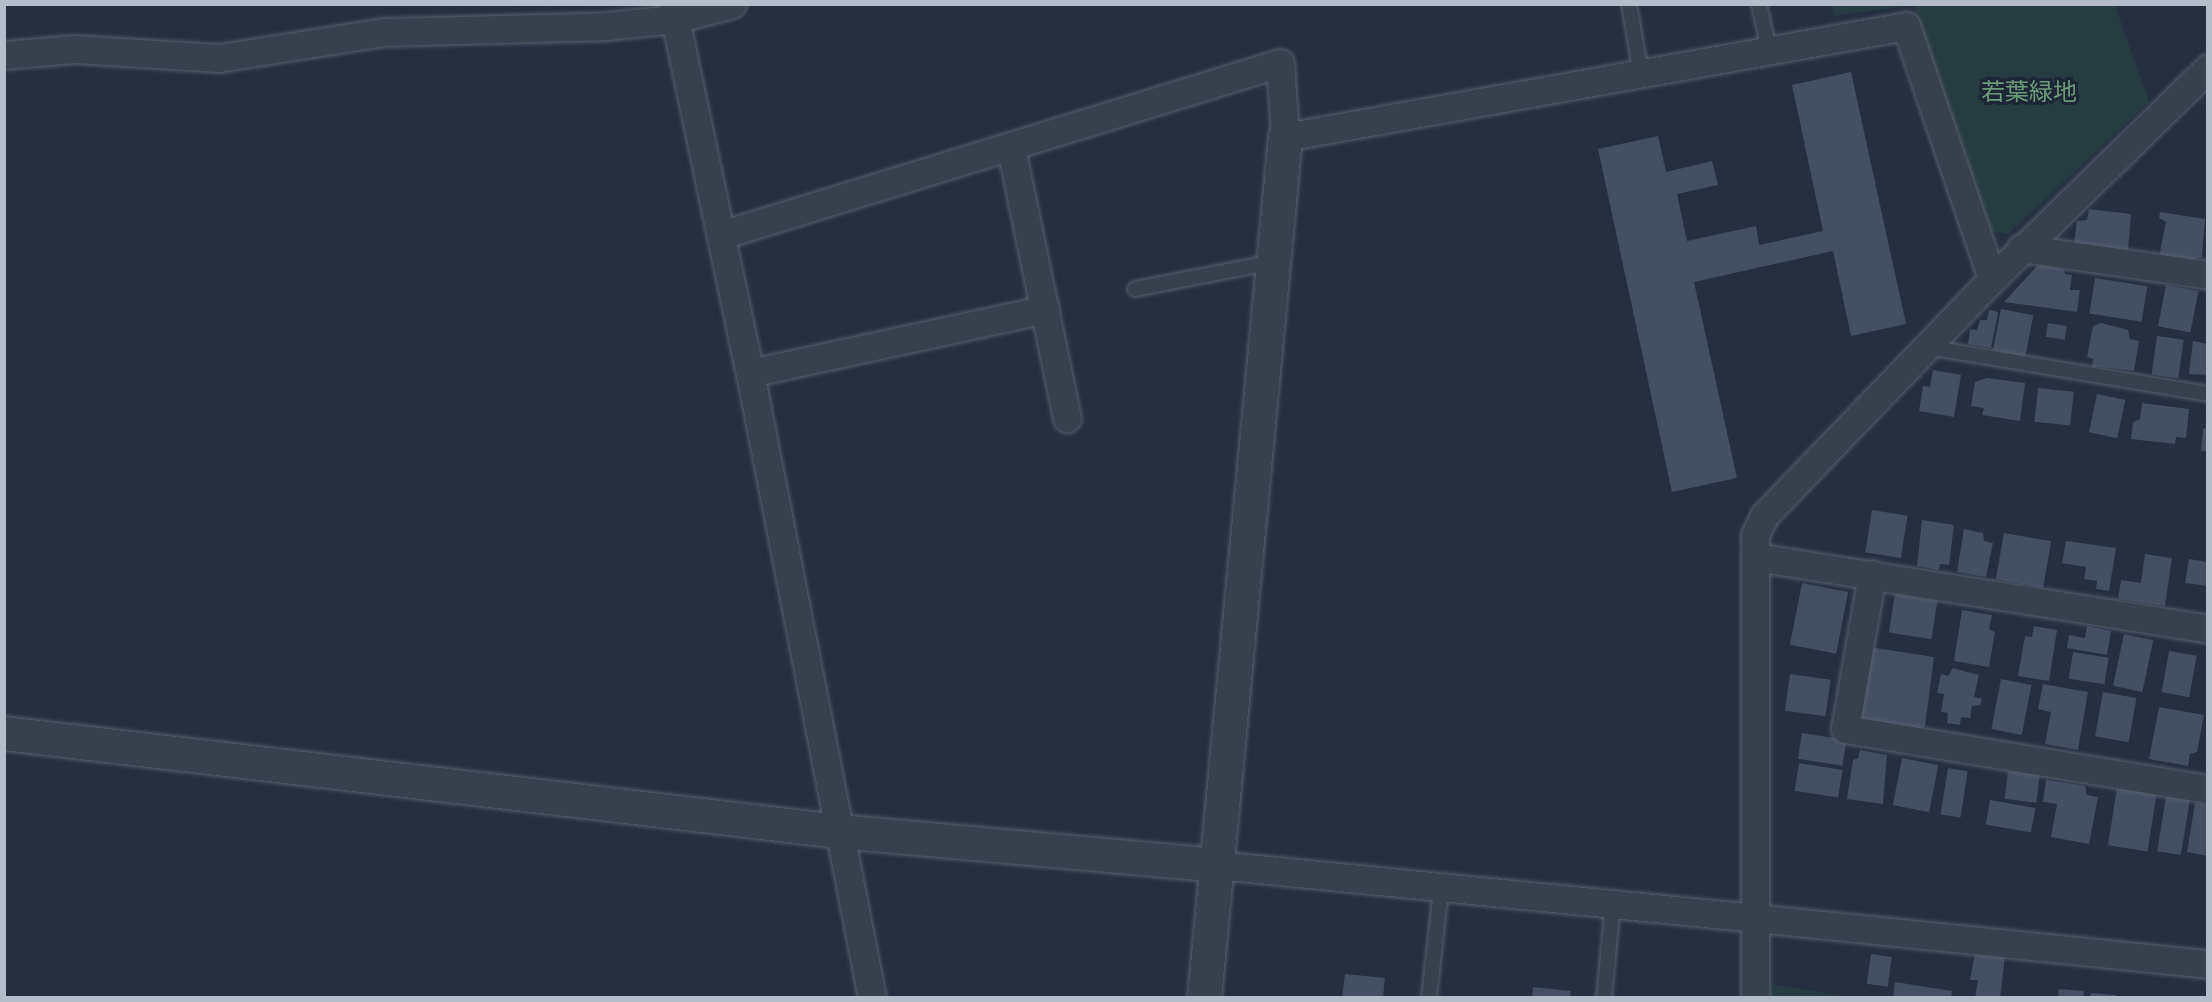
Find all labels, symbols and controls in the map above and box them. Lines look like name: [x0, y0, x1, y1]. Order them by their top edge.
park label: 若葉緑地: [1981, 80, 2077, 108]

